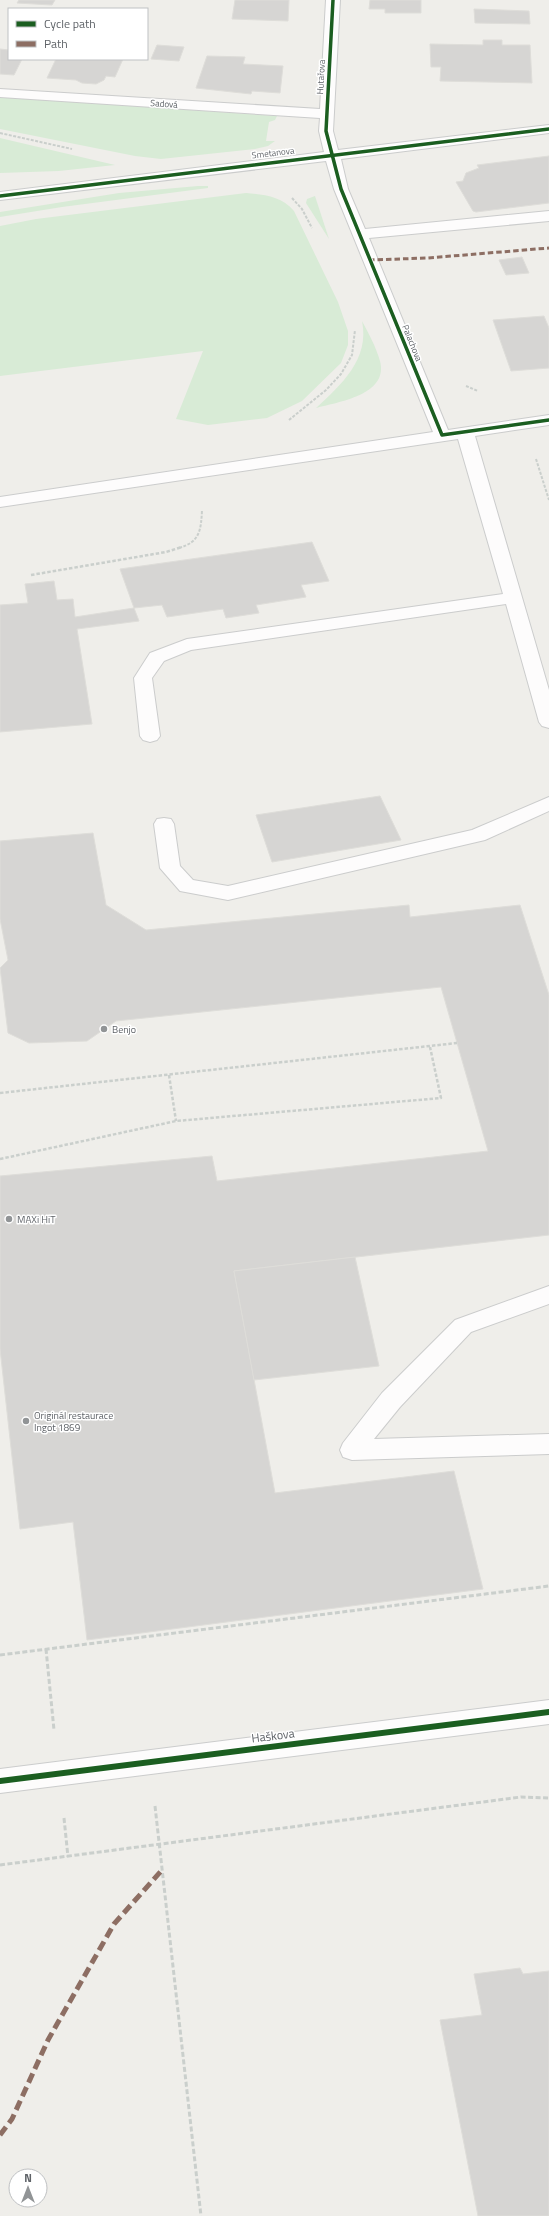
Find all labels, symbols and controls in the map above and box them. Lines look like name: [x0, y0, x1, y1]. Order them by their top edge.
legend: [8, 8, 148, 60]
text: Cycle path: [44, 14, 96, 33]
text: Path: [44, 34, 68, 53]
street label: Hutařova: [313, 59, 328, 95]
street label: Sadová: [150, 96, 179, 111]
street label: Smetanova: [251, 143, 295, 162]
street label: Palachova: [399, 322, 426, 364]
place label: Benjo: [112, 1022, 136, 1037]
marker: Benjo: [99, 1024, 109, 1034]
place label: MAXi HiT: [17, 1212, 56, 1227]
marker: MAXi HiT: [4, 1214, 14, 1224]
place label: Originál restaurace Ingot 1869: [34, 1408, 113, 1435]
marker: Originál restaurace Ingot 1869: [21, 1416, 31, 1426]
street label: Haškova: [250, 1723, 296, 1748]
north arrow: [8, 2168, 48, 2208]
text: N: [24, 2170, 32, 2186]

